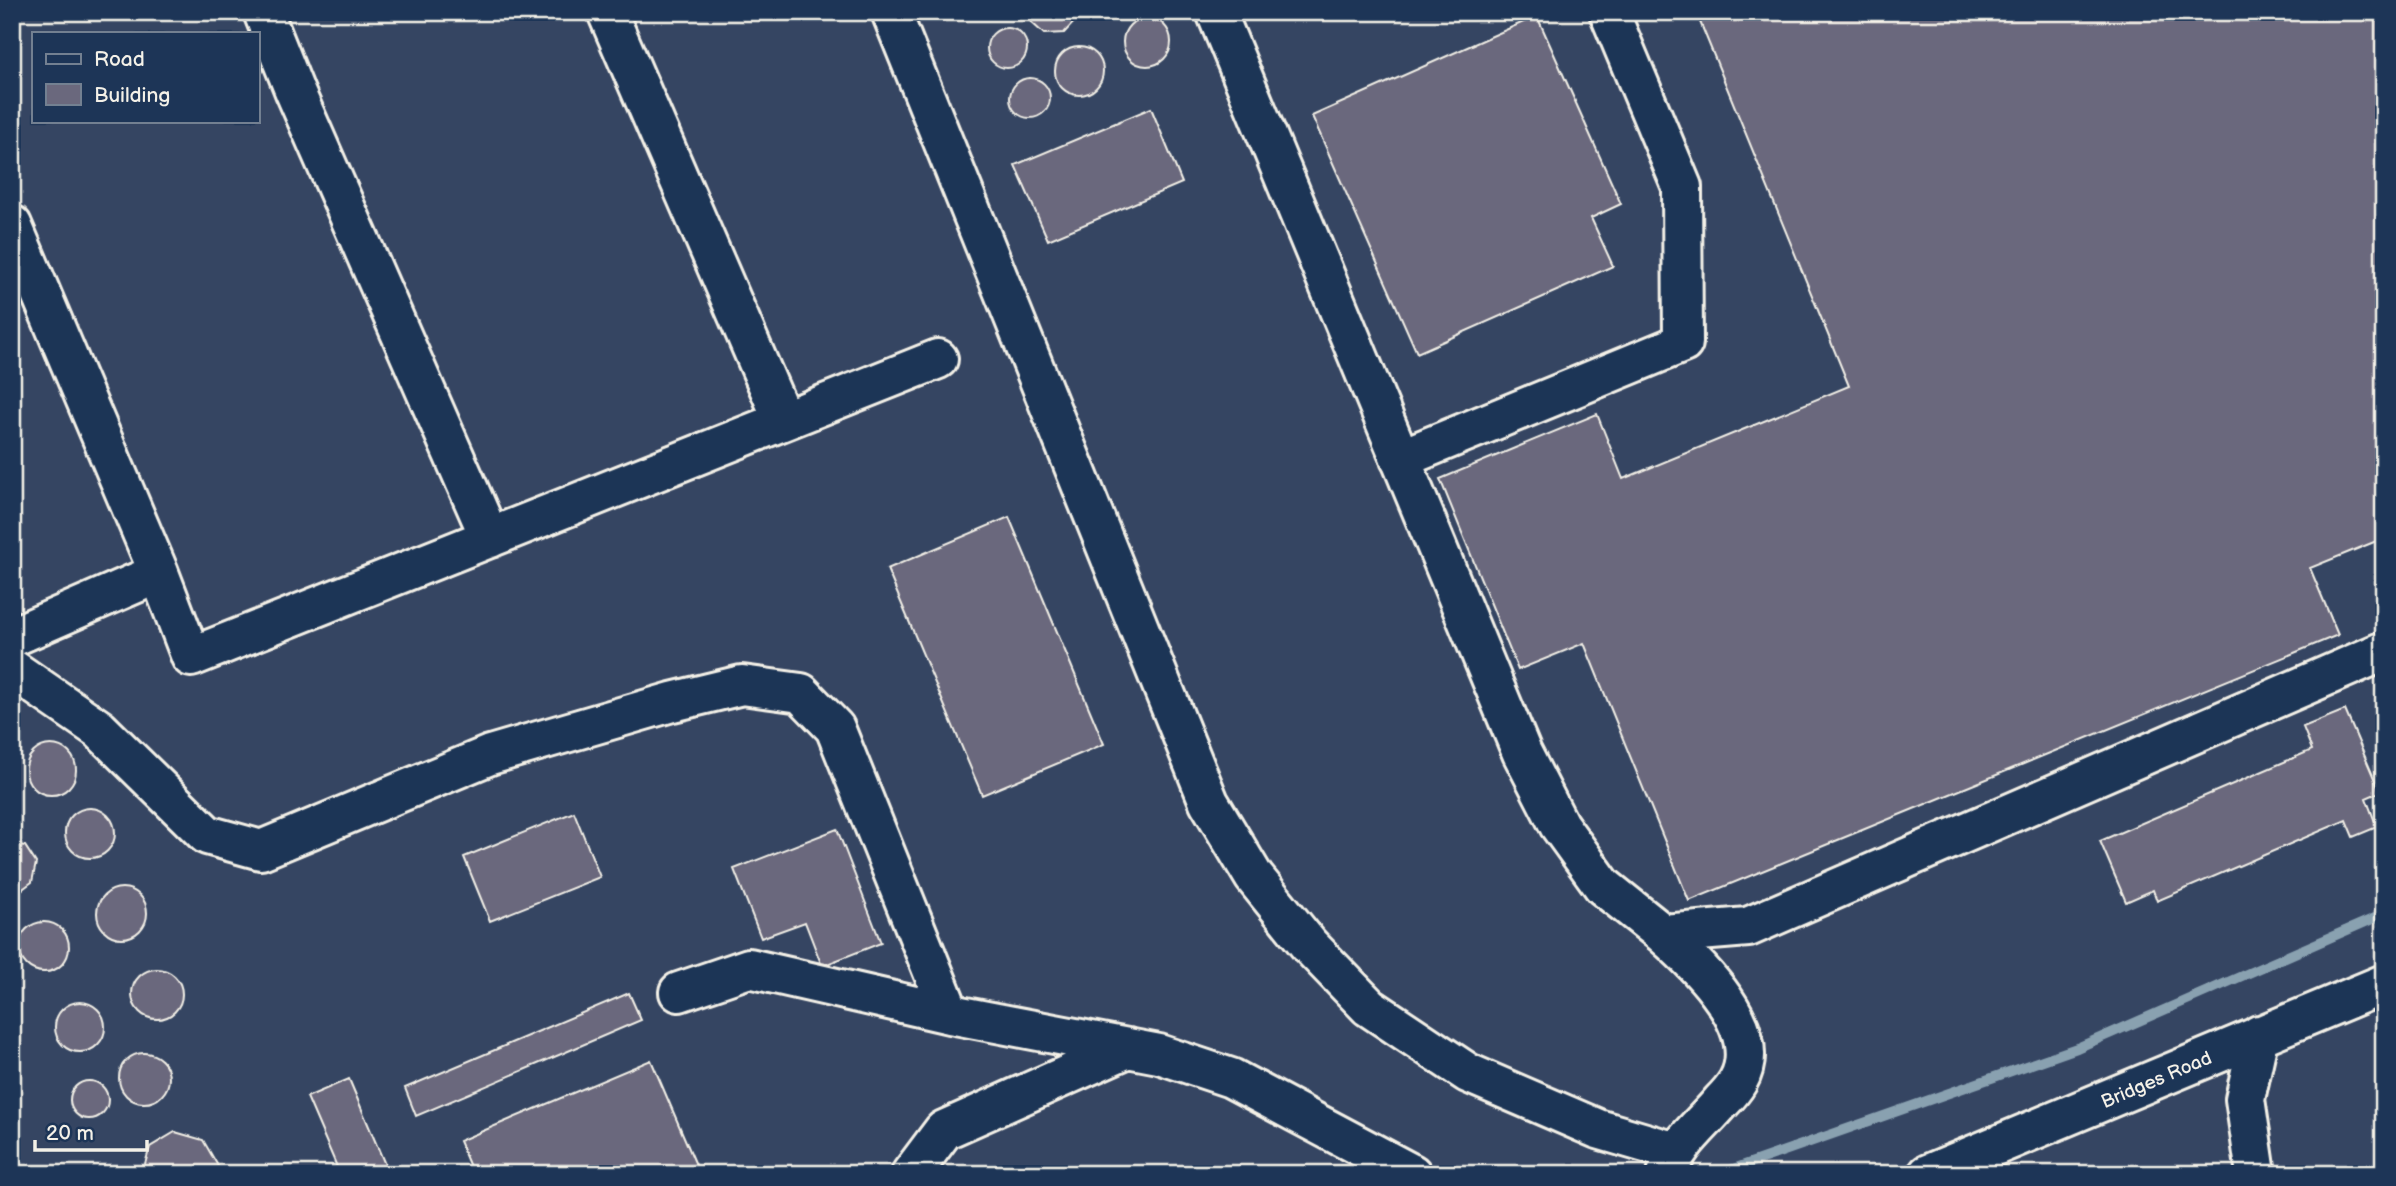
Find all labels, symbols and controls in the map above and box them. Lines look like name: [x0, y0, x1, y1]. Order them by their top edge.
legend: [32, 32, 259, 122]
text: Road: [94, 47, 145, 72]
text: Building: [94, 83, 170, 108]
street label: Bridges Road: [2098, 1047, 2215, 1114]
scale bar: [35, 1109, 147, 1153]
text: 20 m: [46, 1121, 94, 1146]

